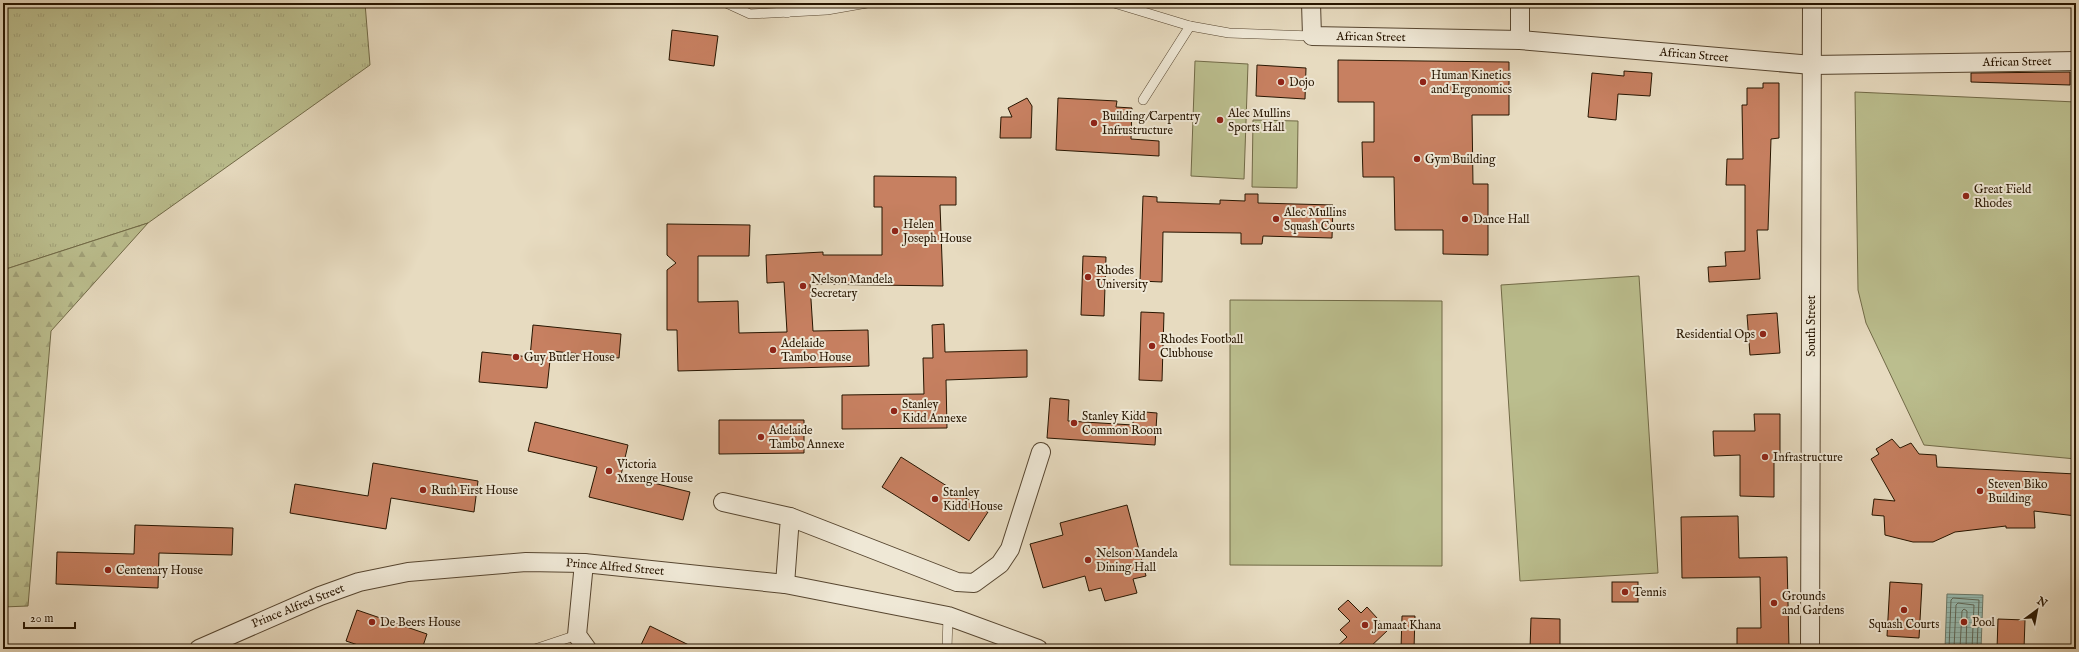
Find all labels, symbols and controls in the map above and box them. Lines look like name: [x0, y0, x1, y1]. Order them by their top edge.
street label: African Street: [1335, 29, 1406, 45]
street label: African Street: [1658, 44, 1729, 65]
street label: African Street: [1981, 54, 2052, 70]
place label: Human Kinetics and Ergonomics: [1431, 68, 1512, 97]
place label: Dojo: [1289, 75, 1315, 90]
marker: Dojo: [1276, 77, 1286, 87]
marker: Human Kinetics and Ergonomics: [1418, 77, 1428, 87]
place label: Alec Mullins Sports Hall: [1227, 106, 1290, 136]
place label: Building/Carpentry Infrustructure: [1102, 109, 1200, 138]
marker: Alec Mullins Sports Hall: [1215, 115, 1225, 125]
marker: Building/Carpentry Infrustructure: [1089, 118, 1099, 128]
place label: Gym Building: [1425, 152, 1496, 167]
marker: Gym Building: [1412, 154, 1422, 164]
place label: Great Field Rhodes: [1974, 182, 2032, 211]
marker: Great Field Rhodes: [1961, 191, 1971, 201]
place label: Alec Mullins Squash Courts: [1283, 205, 1355, 235]
place label: Dance Hall: [1473, 212, 1530, 227]
marker: Alec Mullins Squash Courts: [1271, 214, 1281, 224]
marker: Dance Hall: [1460, 214, 1470, 224]
place label: Helen Joseph House: [901, 217, 972, 247]
marker: Helen Joseph House: [890, 226, 900, 236]
place label: Rhodes University: [1096, 263, 1148, 292]
place label: Nelson Mandela Secretary: [811, 272, 894, 301]
marker: Rhodes University: [1083, 272, 1093, 282]
marker: Nelson Mandela Secretary: [798, 281, 808, 291]
street label: South Street: [1804, 295, 1819, 357]
place label: Residential Ops: [1676, 327, 1755, 343]
marker: Residential Ops: [1758, 329, 1768, 339]
place label: Rhodes Football Clubhouse: [1160, 332, 1244, 361]
place label: Adelaide Tambo House: [780, 336, 852, 365]
marker: Rhodes Football Clubhouse: [1147, 341, 1157, 351]
marker: Adelaide Tambo House: [768, 345, 778, 355]
place label: Guy Butler House: [524, 350, 615, 365]
marker: Guy Butler House: [511, 352, 521, 362]
place label: Stanley Kidd Annexe: [902, 397, 967, 426]
marker: Stanley Kidd Annexe: [889, 406, 899, 416]
place label: Stanley Kidd Common Room: [1082, 409, 1162, 438]
marker: Stanley Kidd Common Room: [1069, 418, 1079, 428]
place label: Adelaide Tambo Annexe: [768, 423, 845, 452]
marker: Adelaide Tambo Annexe: [756, 432, 766, 442]
place label: Infrastructure: [1773, 450, 1843, 465]
marker: Infrastructure: [1760, 452, 1770, 462]
place label: Victoria Mxenge House: [616, 457, 694, 486]
marker: Victoria Mxenge House: [604, 466, 614, 476]
place label: Steven Biko Building: [1988, 477, 2048, 506]
place label: Ruth First House: [431, 483, 519, 498]
marker: Ruth First House: [418, 485, 428, 495]
place label: Stanley Kidd House: [943, 485, 1003, 514]
marker: Steven Biko Building: [1975, 486, 1985, 496]
marker: Stanley Kidd House: [930, 494, 940, 504]
place label: Nelson Mandela Dining Hall: [1096, 546, 1179, 575]
street label: Prince Alfred Street: [565, 555, 665, 579]
marker: Nelson Mandela Dining Hall: [1083, 555, 1093, 565]
place label: Centenary House: [116, 563, 204, 578]
marker: Centenary House: [103, 565, 113, 575]
street label: Prince Alfred Street: [249, 581, 347, 631]
place label: Tennis: [1633, 585, 1666, 600]
marker: Tennis: [1620, 587, 1630, 597]
place label: Grounds and Gardens: [1782, 589, 1844, 618]
north arrow: [2017, 590, 2057, 630]
text: N: [2033, 593, 2050, 611]
marker: Grounds and Gardens: [1769, 598, 1779, 608]
scale bar: [24, 604, 75, 630]
marker: Squash Courts: [1899, 605, 1909, 615]
text: 20 m: [30, 611, 53, 626]
place label: De Beers House: [380, 615, 461, 630]
place label: Pool: [1972, 615, 1996, 630]
marker: De Beers House: [367, 617, 377, 627]
place label: Squash Courts: [1869, 617, 1939, 633]
marker: Pool: [1959, 617, 1969, 627]
place label: Jamaat Khana: [1371, 618, 1442, 634]
marker: Jamaat Khana: [1360, 620, 1370, 630]

